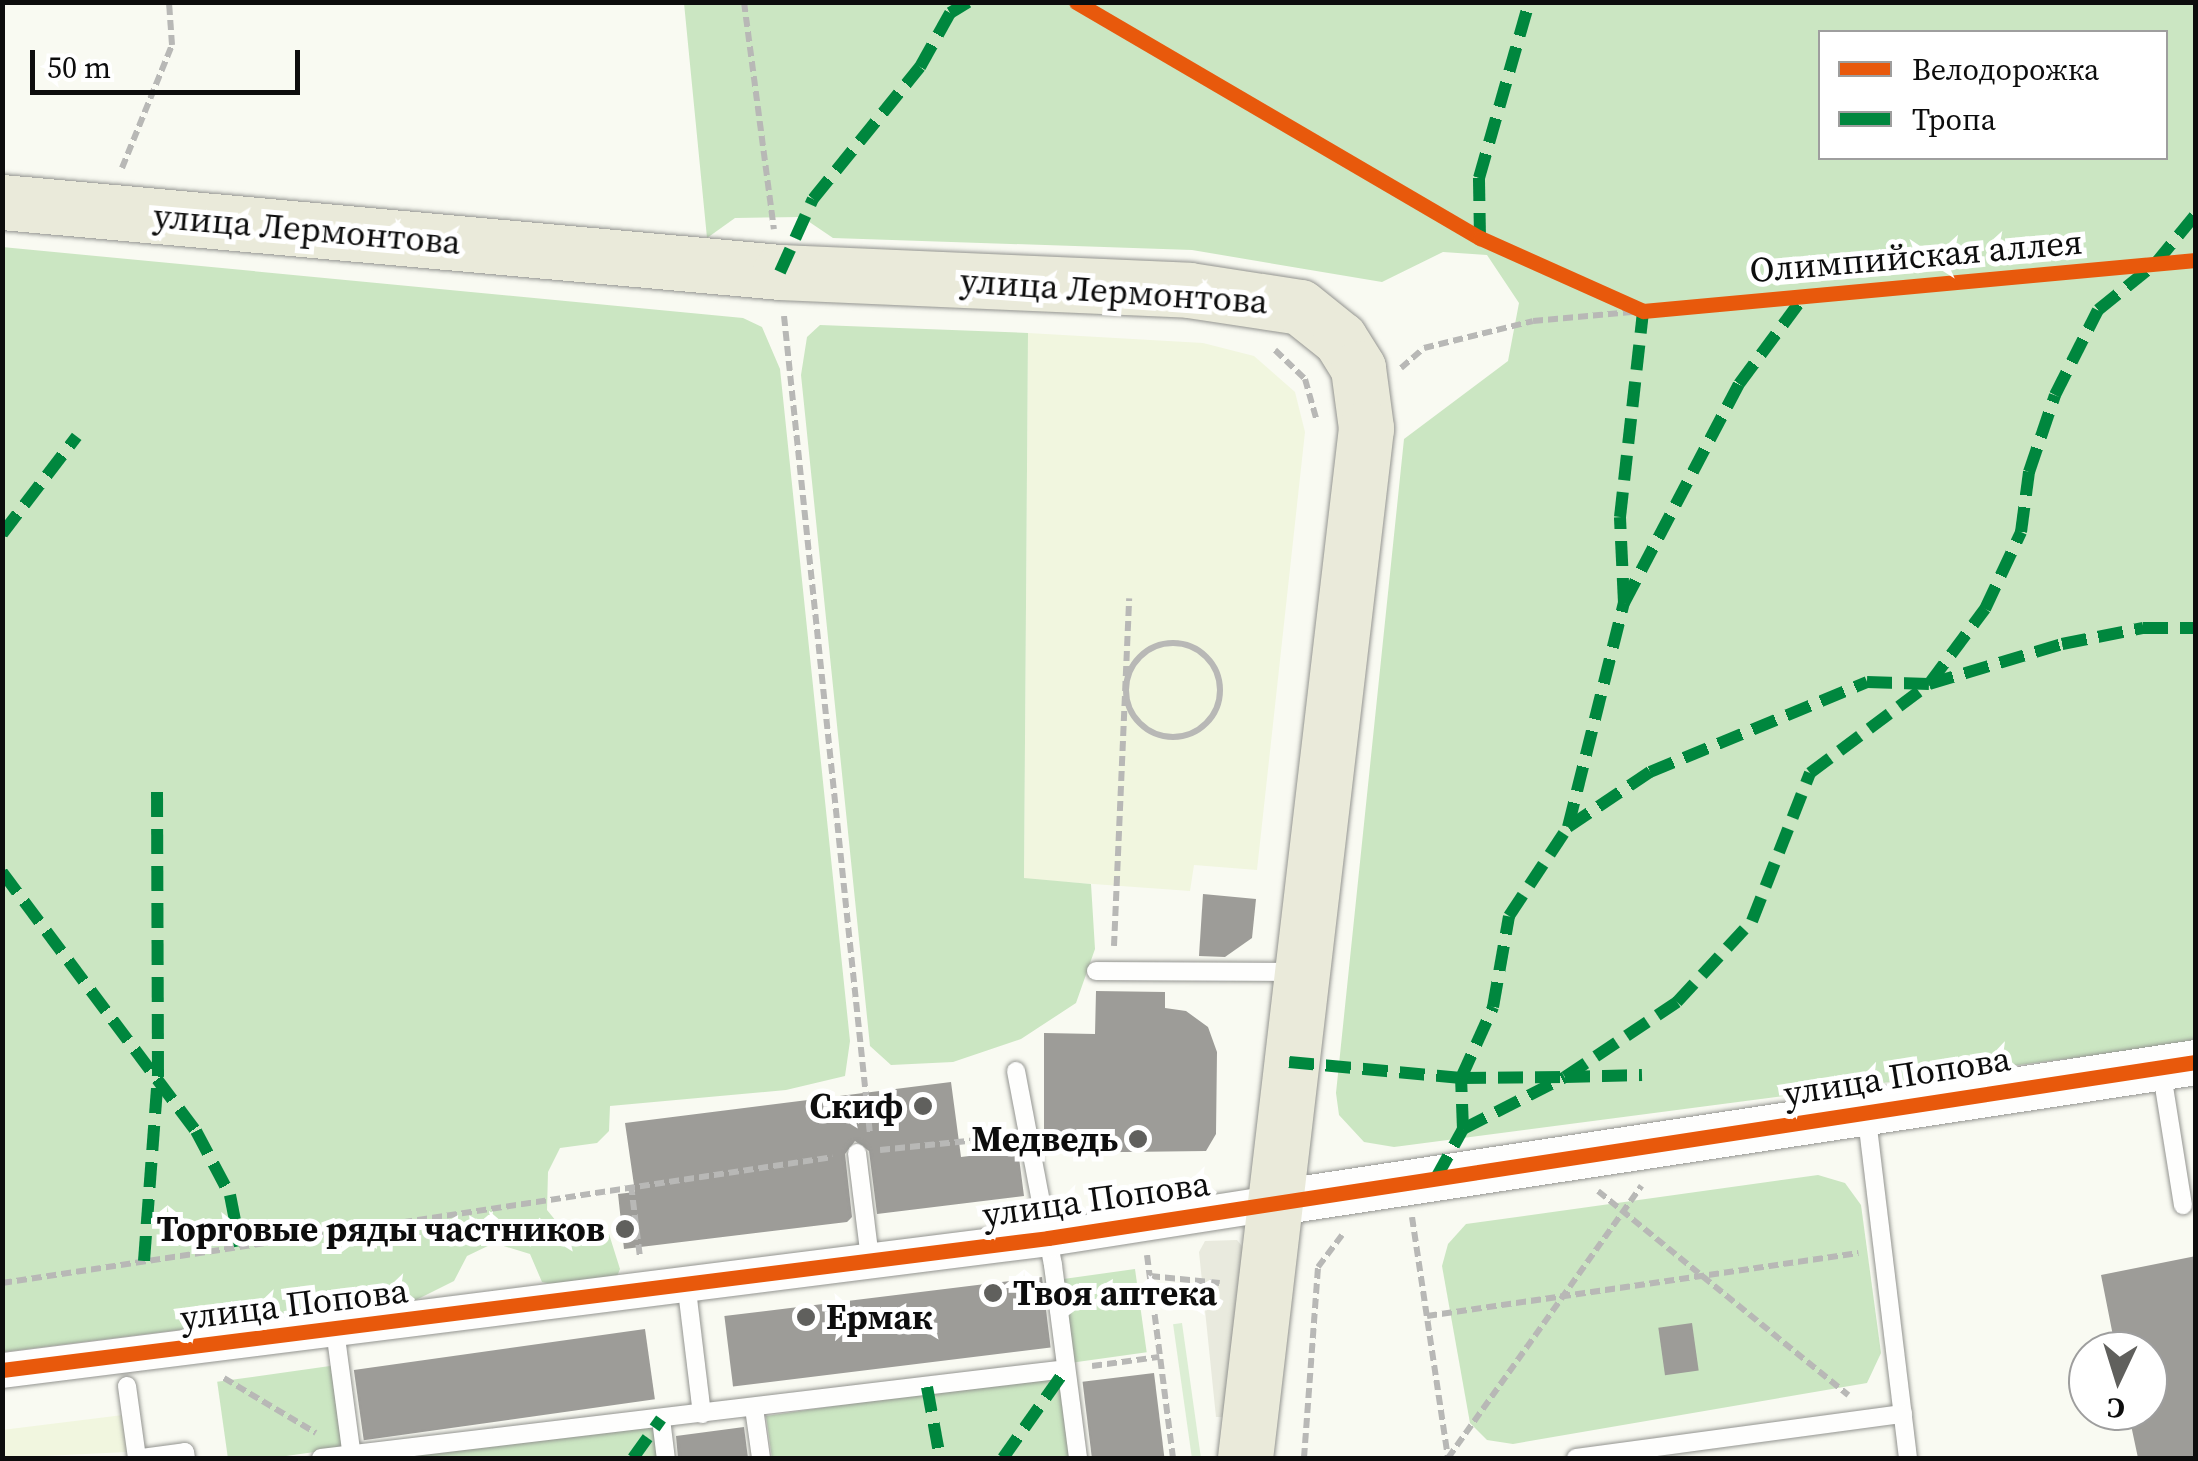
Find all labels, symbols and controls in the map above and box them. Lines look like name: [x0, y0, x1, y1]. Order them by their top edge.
scale bar: [35, 30, 305, 92]
legend: [1818, 30, 2168, 160]
text: 50 m: [47, 47, 111, 88]
text: Велодорожка: [1912, 49, 2099, 90]
text: Тропа: [1912, 99, 1996, 140]
street label: улица Лермонтова: [152, 195, 462, 263]
street label: Олимпийская аллея: [1748, 221, 2084, 291]
street label: улица Лермонтова: [959, 259, 1269, 323]
street label: улица Попова: [1781, 1037, 2013, 1115]
place label: Скиф: [810, 1085, 903, 1127]
marker: Скиф: [912, 1095, 934, 1117]
place label: Медведь: [971, 1118, 1118, 1160]
marker: Медведь: [1127, 1128, 1149, 1150]
street label: улица Попова: [980, 1162, 1212, 1236]
place label: Торговые ряды частников: [157, 1208, 605, 1250]
marker: Торговые ряды частников: [614, 1218, 636, 1240]
street label: улица Попова: [178, 1269, 410, 1339]
place label: Твоя аптека: [1013, 1272, 1217, 1314]
marker: Твоя аптека: [982, 1282, 1004, 1304]
place label: Ермак: [826, 1296, 932, 1338]
marker: Ермак: [795, 1306, 817, 1328]
north arrow: [2068, 1331, 2168, 1431]
text: С: [2106, 1389, 2126, 1428]

